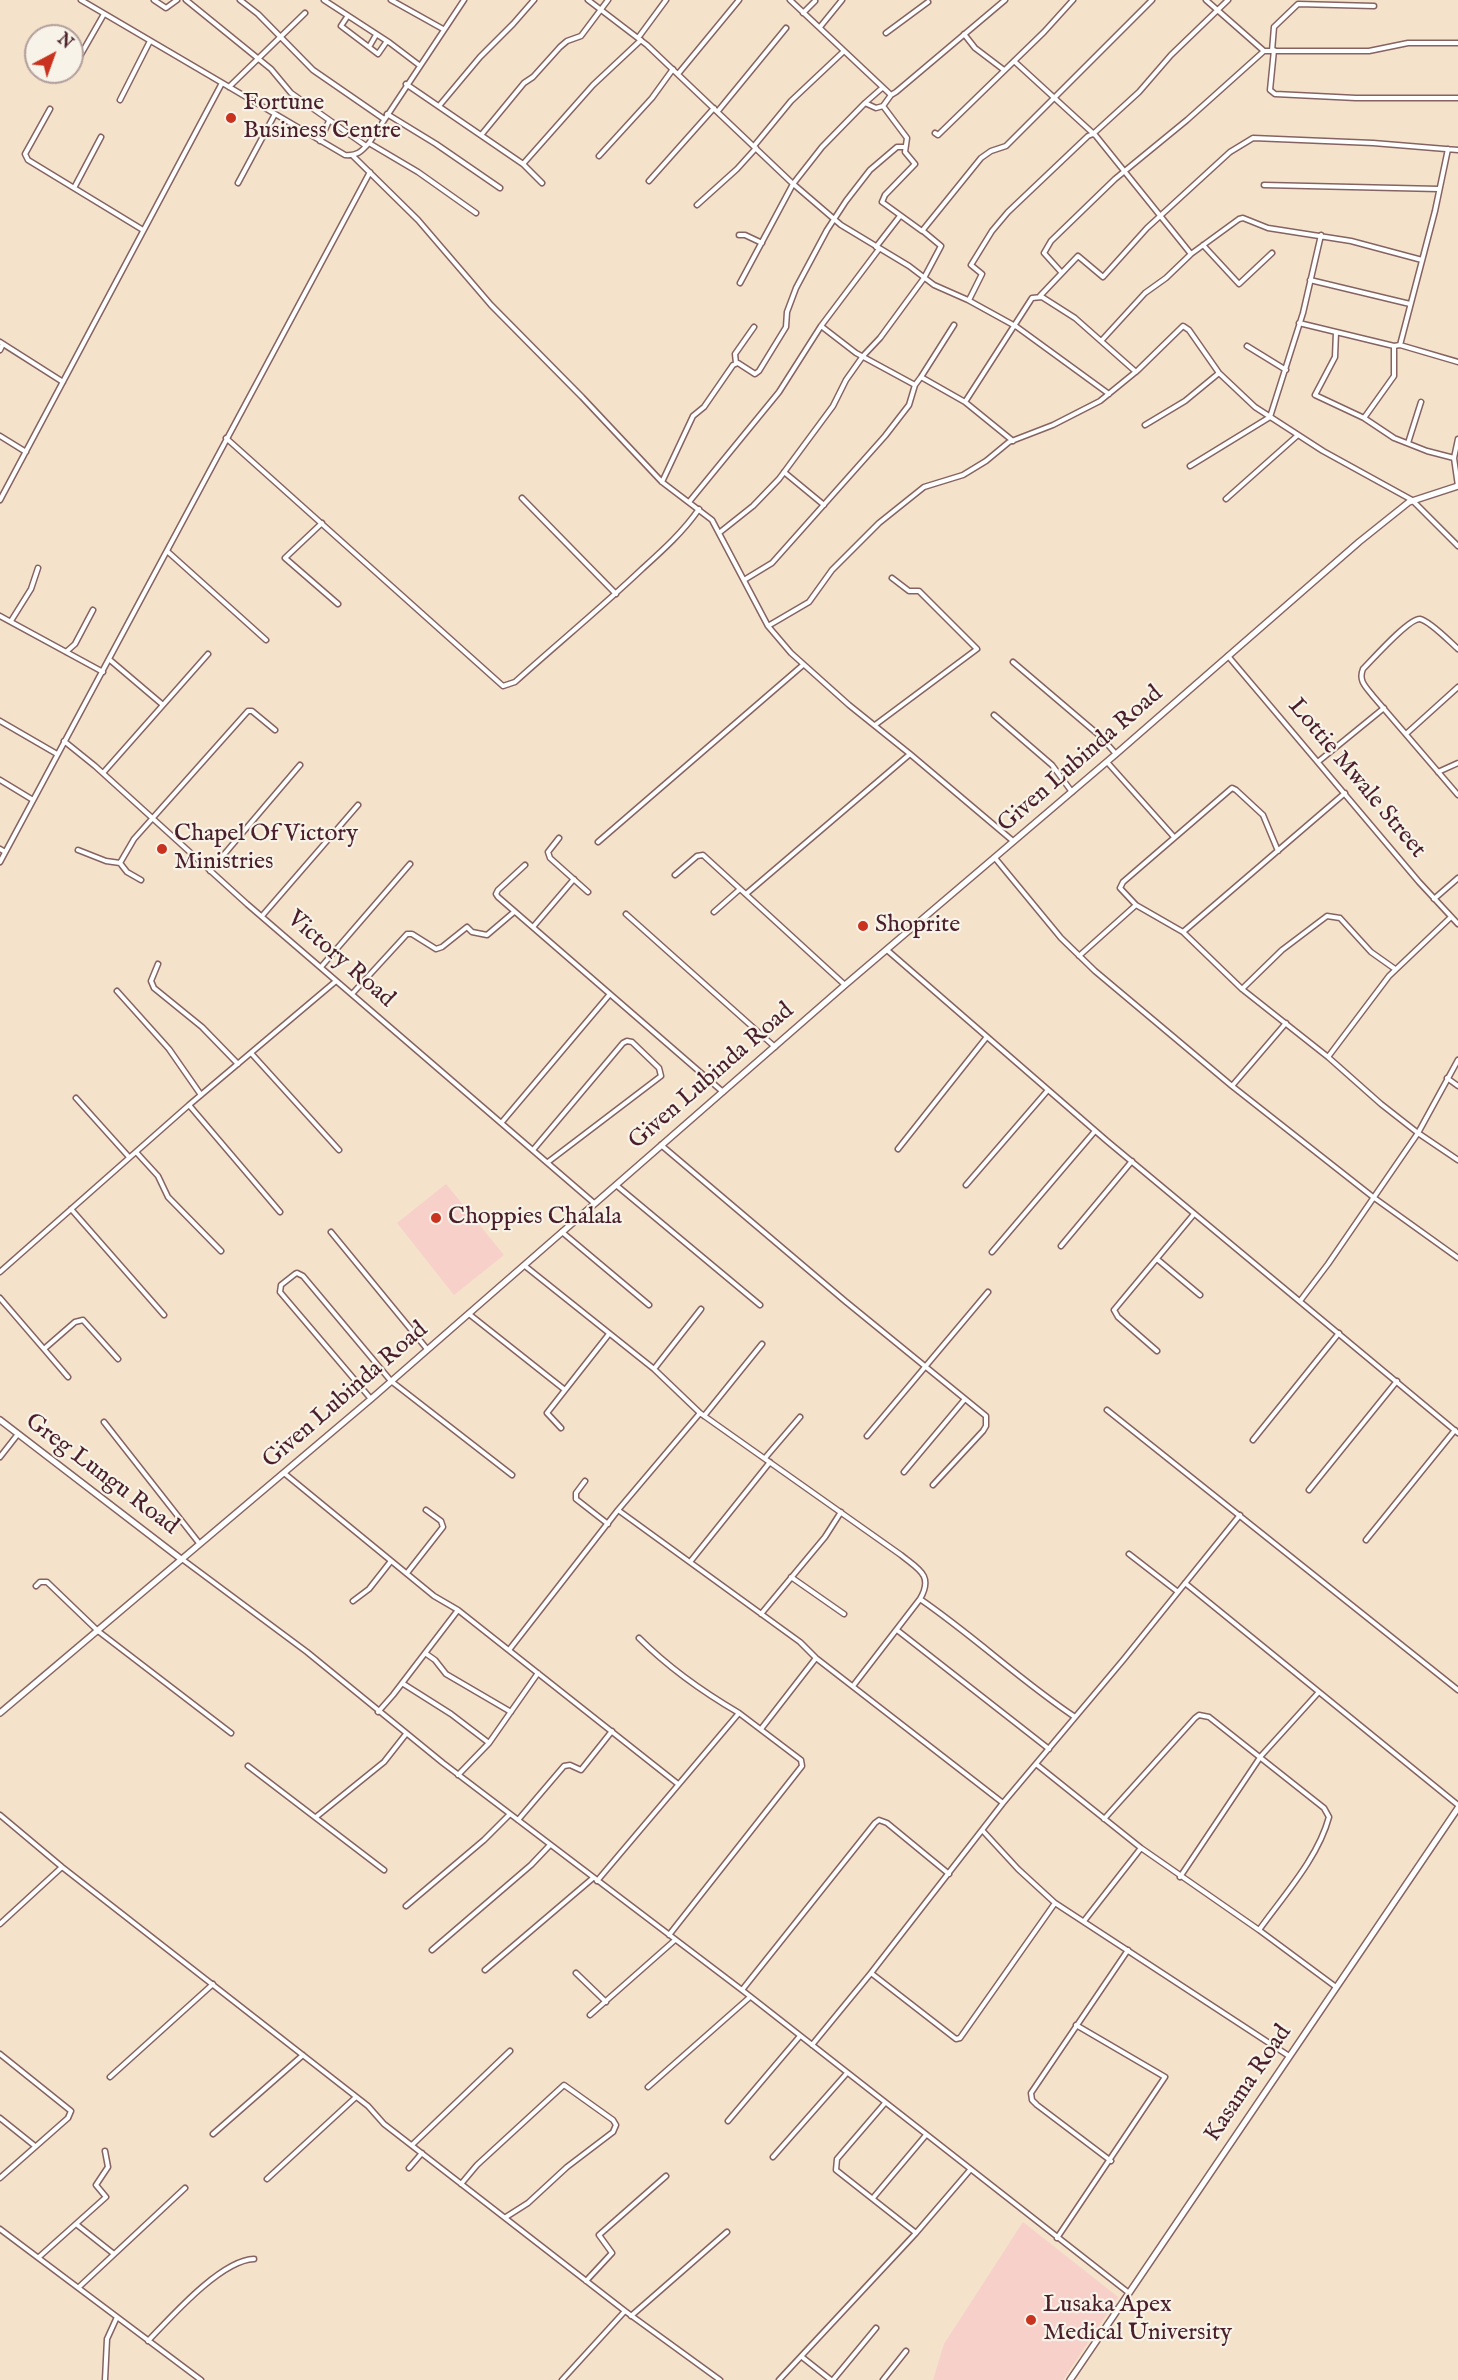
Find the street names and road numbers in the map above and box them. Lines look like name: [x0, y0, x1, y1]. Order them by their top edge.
street label: Given Lubinda Road: [993, 681, 1169, 839]
street label: Lottie Mwale Street: [1281, 693, 1431, 865]
street label: Victory Road: [280, 905, 400, 1015]
street label: Given Lubinda Road: [624, 998, 800, 1156]
street label: Given Lubinda Road: [258, 1317, 434, 1475]
street label: Greg Lungu Road: [19, 1408, 183, 1542]
street label: Kasama Road: [1199, 2020, 1299, 2148]

